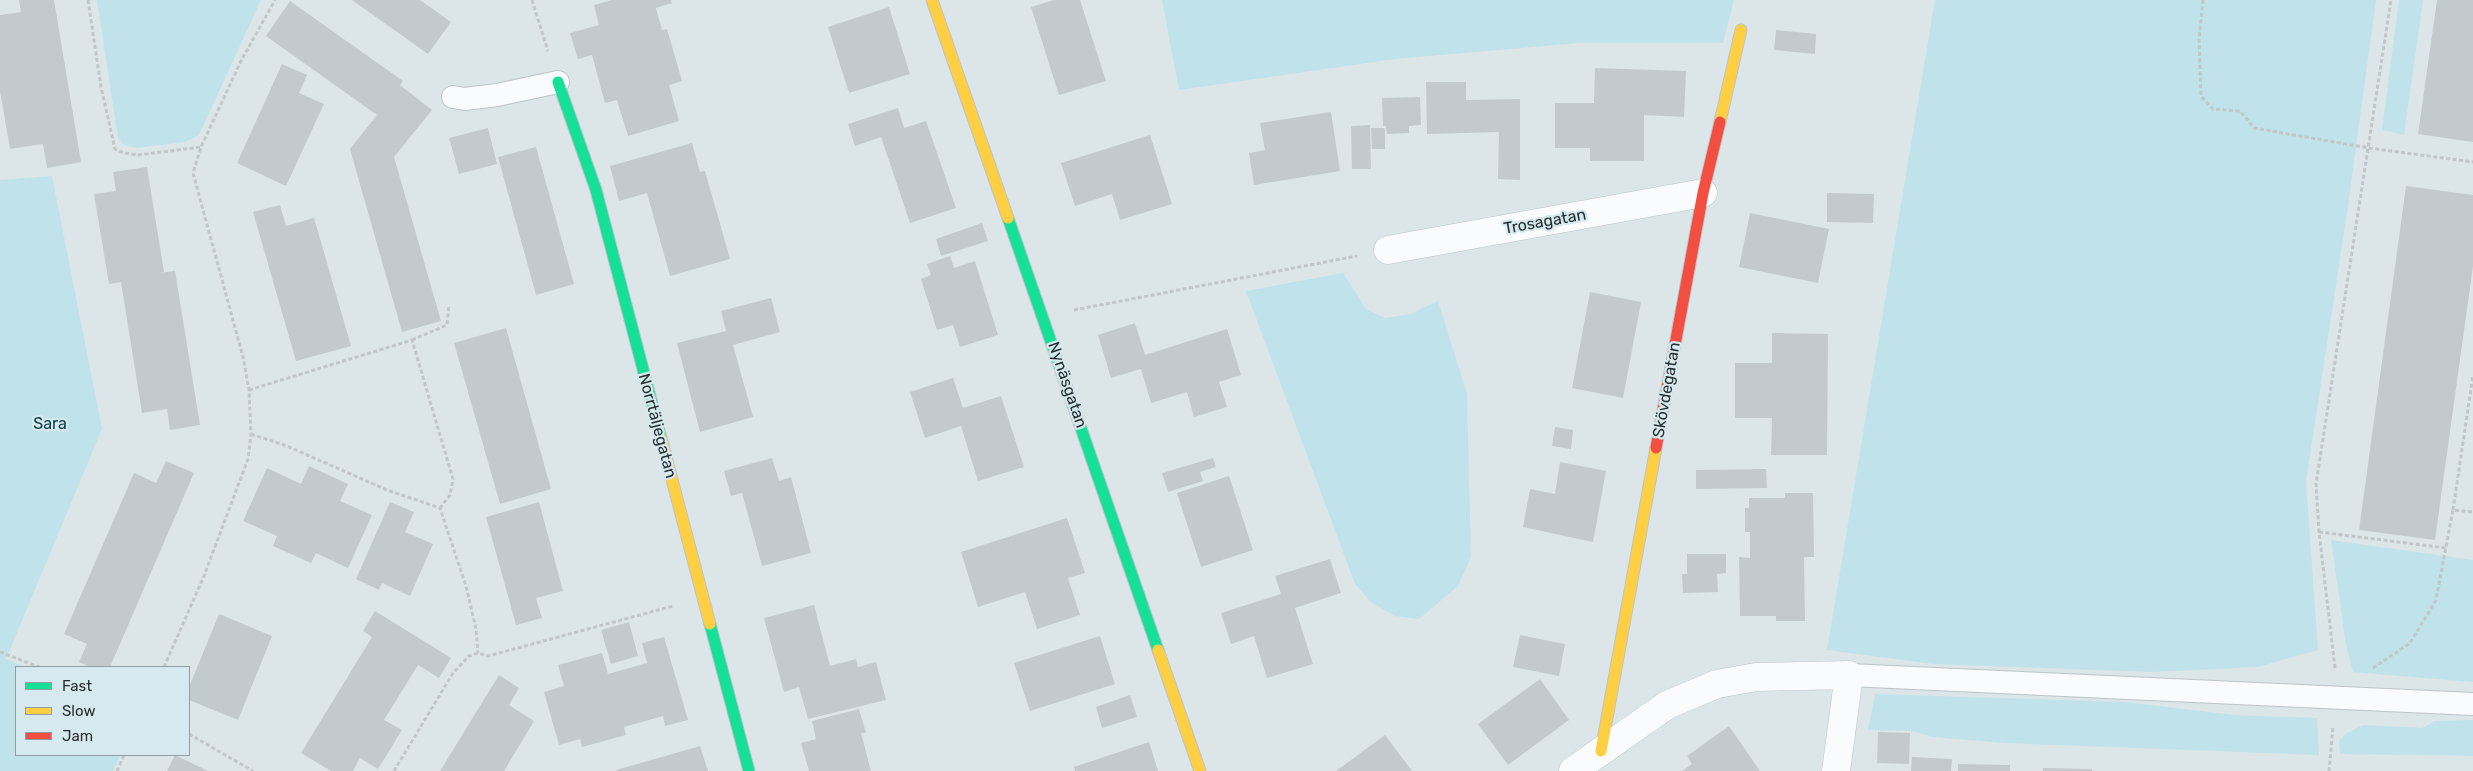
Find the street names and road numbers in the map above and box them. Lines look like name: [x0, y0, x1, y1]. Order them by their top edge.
street label: Trosagatan: [1502, 205, 1588, 239]
street label: Nynäsgatan: [1043, 339, 1091, 431]
street label: Skövdegatan: [1649, 341, 1685, 439]
street label: Norrtäljegatan: [634, 372, 680, 480]

